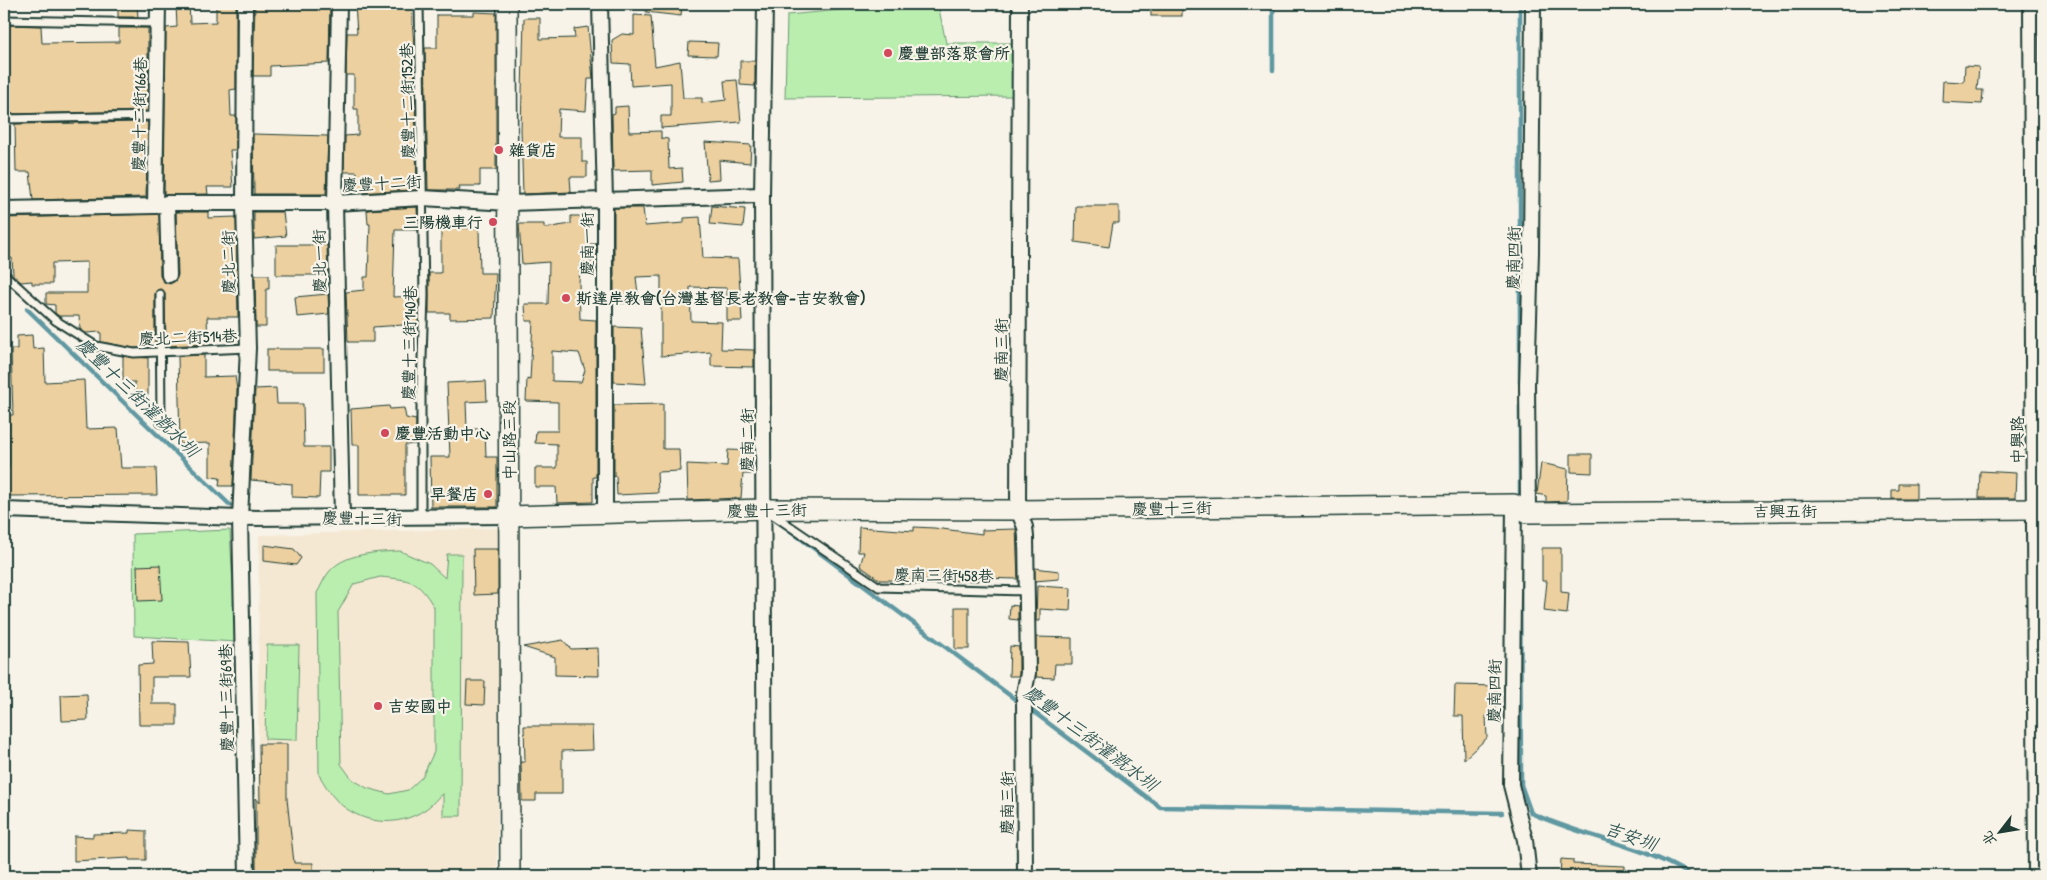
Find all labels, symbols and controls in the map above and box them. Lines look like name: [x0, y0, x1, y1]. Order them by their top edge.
place label: 慶豐部落聚會所: [898, 42, 1010, 64]
street label: 慶豐十二街152巷: [395, 43, 419, 159]
marker: 慶豐部落聚會所: [882, 47, 894, 59]
street label: 慶豐十二街166巷: [127, 57, 151, 171]
place label: 雜貨店: [509, 139, 557, 161]
marker: 雜貨店: [493, 144, 505, 156]
street label: 慶豐十二街: [341, 170, 423, 196]
place label: 三陽機車行: [403, 211, 483, 233]
street label: 慶南一街: [576, 212, 598, 276]
marker: 三陽機車行: [487, 216, 499, 228]
street label: 慶南四街: [1501, 226, 1525, 290]
street label: 慶北一街: [307, 229, 331, 293]
street label: 慶北二街: [216, 230, 240, 294]
street label: 慶豐十三街140巷: [397, 285, 421, 401]
place label: 斯達岸教會(台灣基督長老教會-吉安教會): [576, 287, 866, 309]
marker: 斯達岸教會(台灣基督長老教會-吉安教會): [560, 292, 572, 304]
street label: 慶南三街: [990, 318, 1012, 382]
street label: 慶北二街514巷: [138, 324, 238, 350]
water label: 慶豐十三街灌溉水圳: [71, 332, 206, 464]
street label: 中山路三段: [498, 400, 520, 480]
street label: 慶南二街: [736, 408, 758, 472]
street label: 中興路: [2006, 416, 2028, 464]
place label: 慶豐活動中心: [395, 422, 491, 444]
marker: 慶豐活動中心: [379, 427, 391, 439]
place label: 早餐店: [430, 483, 478, 505]
marker: 早餐店: [482, 488, 494, 500]
street label: 慶豐十三街: [1132, 496, 1212, 520]
street label: 慶豐十三街: [727, 498, 807, 522]
street label: 吉興五街: [1753, 500, 1817, 522]
street label: 慶豐十三街: [322, 506, 402, 530]
street label: 慶南三街458巷: [894, 563, 994, 587]
street label: 慶豐十三街69巷: [214, 644, 238, 752]
street label: 慶南四街: [1482, 659, 1506, 723]
water label: 慶豐十三街灌溉水圳: [1019, 679, 1165, 798]
place label: 吉安國中: [388, 695, 452, 717]
marker: 吉安國中: [372, 700, 384, 712]
street label: 慶南三街: [996, 771, 1018, 835]
north arrow: [1974, 808, 2024, 858]
water label: 吉安圳: [1601, 815, 1662, 857]
text: 北: [1977, 828, 2000, 850]

